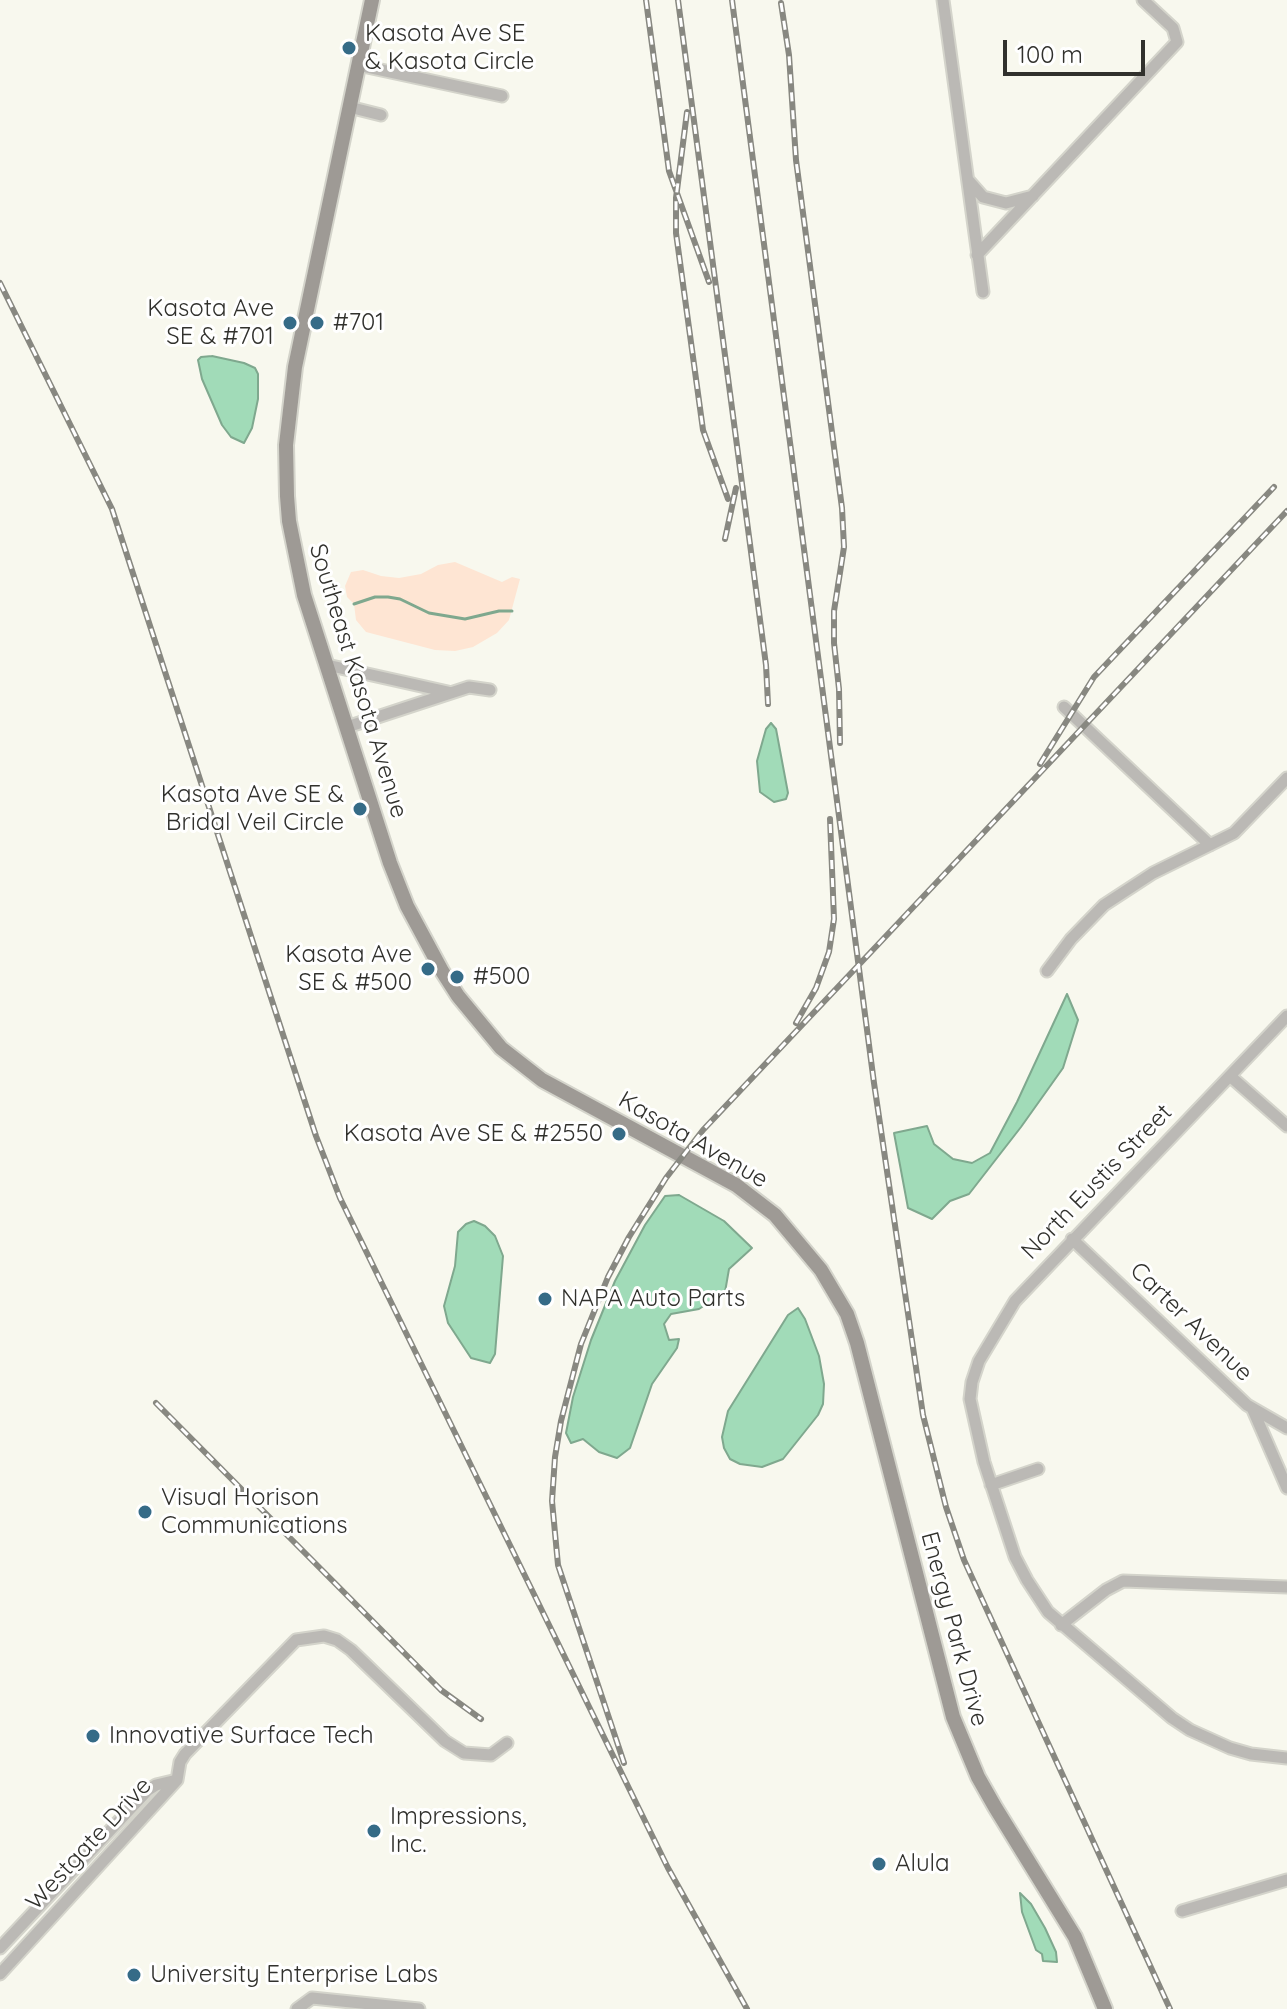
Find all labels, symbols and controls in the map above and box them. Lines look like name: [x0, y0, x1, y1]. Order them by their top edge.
place label: Kasota Ave SE & Kasota Circle: [365, 20, 534, 76]
scale bar: [1007, 24, 1149, 74]
marker: Kasota Ave SE & Kasota Circle: [340, 39, 358, 57]
text: 100 m: [1017, 39, 1083, 69]
place label: Kasota Ave SE & #701: [147, 295, 274, 351]
place label: #701: [333, 309, 384, 337]
marker: Kasota Ave SE & #701: [281, 314, 299, 332]
marker: #701: [308, 314, 326, 332]
street label: Southeast Kasota Avenue: [303, 540, 413, 822]
place label: Kasota Ave SE & Bridal Veil Circle: [161, 781, 344, 837]
marker: Kasota Ave SE & Bridal Veil Circle: [351, 800, 369, 818]
place label: Kasota Ave SE & #500: [285, 941, 412, 997]
marker: Kasota Ave SE & #500: [419, 960, 437, 978]
place label: #500: [473, 963, 530, 991]
marker: #500: [448, 968, 466, 986]
street label: Kasota Avenue: [613, 1086, 773, 1194]
street label: North Eustis Street: [1016, 1098, 1178, 1266]
place label: Kasota Ave SE & #2550: [344, 1120, 603, 1148]
marker: Kasota Ave SE & #2550: [610, 1125, 628, 1143]
street label: Carter Avenue: [1124, 1256, 1258, 1388]
place label: NAPA Auto Parts: [561, 1285, 745, 1313]
marker: NAPA Auto Parts: [536, 1290, 554, 1308]
place label: Visual Horison Communications: [161, 1484, 347, 1540]
marker: Visual Horison Communications: [136, 1503, 154, 1521]
street label: Energy Park Drive: [914, 1529, 994, 1729]
place label: Innovative Surface Tech: [109, 1722, 374, 1750]
marker: Innovative Surface Tech: [84, 1727, 102, 1745]
street label: Westgate Drive: [20, 1772, 158, 1916]
place label: Impressions, Inc.: [390, 1803, 527, 1859]
marker: Impressions, Inc.: [365, 1822, 383, 1840]
place label: Alula: [895, 1850, 950, 1878]
marker: Alula: [870, 1855, 888, 1873]
place label: University Enterprise Labs: [150, 1961, 438, 1989]
marker: University Enterprise Labs: [125, 1966, 143, 1984]

